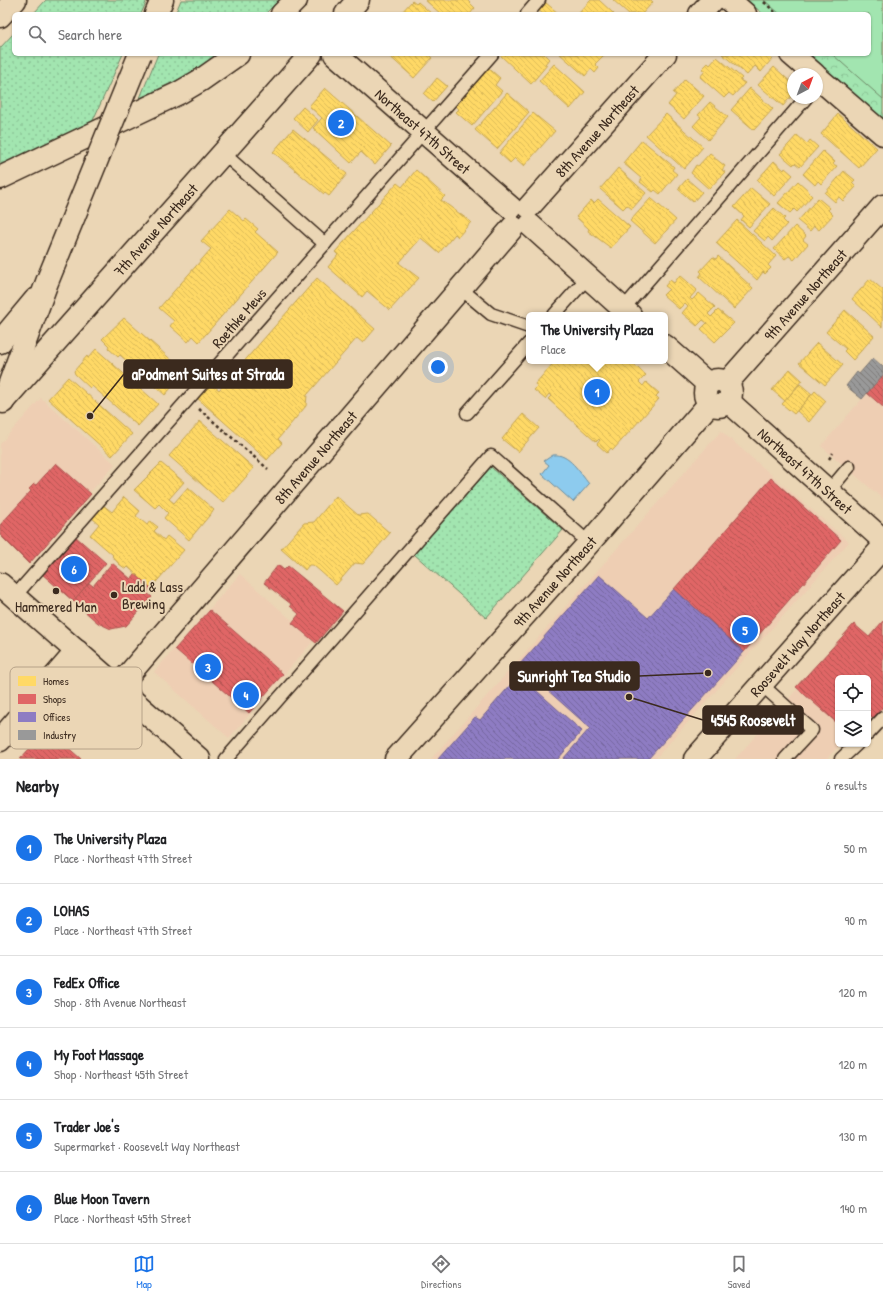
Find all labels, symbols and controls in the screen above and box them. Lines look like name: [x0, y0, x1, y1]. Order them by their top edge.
search box: [12, 12, 871, 56]
icon: search: [26, 23, 48, 45]
text: Search here: [58, 24, 122, 45]
north arrow: [787, 68, 823, 104]
street label: 8th Avenue Northeast: [550, 79, 644, 182]
street label: Northeast 47th Street: [371, 83, 476, 179]
pin: 2: [328, 108, 354, 138]
street label: 7th Avenue Northeast: [108, 178, 203, 281]
street label: 9th Avenue Northeast: [759, 243, 852, 345]
street label: Roethke Mews: [207, 283, 271, 353]
popup: [526, 312, 668, 364]
text: The University Plaza: [541, 319, 653, 340]
text: Place: [541, 340, 566, 358]
your location: [428, 357, 448, 377]
callout: aPodment Suites at Strada: [124, 360, 292, 388]
text: aPodment Suites at Strada: [132, 363, 285, 385]
pin: 1: [584, 377, 610, 407]
street label: 8th Avenue Northeast: [269, 405, 362, 508]
street label: Northeast 47th Street: [754, 422, 858, 519]
street label: 9th Avenue Northeast: [508, 531, 602, 632]
pin: 6: [61, 554, 87, 584]
place label: Ladd & Lass Brewing: [122, 576, 183, 614]
marker: Hammered Man: [51, 586, 61, 596]
street label: Roosevelt Way Northeast: [745, 586, 850, 701]
marker: Ladd & Lass Brewing: [109, 590, 119, 600]
place label: Hammered Man: [15, 596, 97, 617]
pin: 5: [732, 615, 758, 645]
pin: 3: [195, 652, 221, 682]
callout: Sunright Tea Studio: [510, 662, 639, 690]
text: Sunright Tea Studio: [517, 665, 631, 688]
legend: [10, 667, 142, 749]
text: Homes: [43, 674, 69, 688]
map controls: [835, 675, 871, 747]
button: locate: [835, 675, 871, 711]
pin: 4: [233, 680, 259, 710]
text: Shops: [43, 692, 66, 706]
callout: 4545 Roosevelt: [703, 706, 803, 734]
text: 4545 Roosevelt: [711, 709, 796, 731]
text: Offices: [43, 710, 70, 724]
button: layers: [835, 711, 871, 747]
text: Industry: [43, 728, 77, 742]
text: Nearby: [16, 774, 59, 797]
text: 6 results: [826, 776, 867, 794]
text: The University Plaza: [54, 828, 166, 849]
text: 1: [27, 839, 31, 857]
text: 50 m: [844, 839, 867, 857]
text: Place · Northeast 47th Street: [54, 849, 192, 867]
text: LOHAS: [54, 900, 89, 921]
text: 2: [26, 911, 32, 929]
text: 90 m: [845, 911, 867, 929]
text: Place · Northeast 47th Street: [54, 921, 192, 939]
text: FedEx Office: [54, 972, 120, 993]
text: 3: [26, 983, 32, 1001]
text: 120 m: [839, 983, 867, 1001]
text: Shop · 8th Avenue Northeast: [54, 993, 186, 1011]
text: My Foot Massage: [54, 1044, 144, 1065]
text: 4: [27, 1055, 31, 1073]
text: 120 m: [839, 1055, 867, 1073]
text: Shop · Northeast 45th Street: [54, 1065, 188, 1083]
text: Trader Joe's: [54, 1116, 120, 1137]
text: 5: [26, 1127, 32, 1145]
text: 130 m: [839, 1127, 867, 1145]
text: Supermarket · Roosevelt Way Northeast: [54, 1137, 240, 1155]
text: Blue Moon Tavern: [54, 1188, 150, 1209]
text: 6: [26, 1199, 32, 1217]
text: 140 m: [840, 1199, 867, 1217]
text: Place · Northeast 45th Street: [54, 1209, 191, 1227]
tab: Map: [133, 1253, 155, 1291]
tab: Directions: [421, 1253, 462, 1291]
tab: Saved: [728, 1253, 750, 1291]

